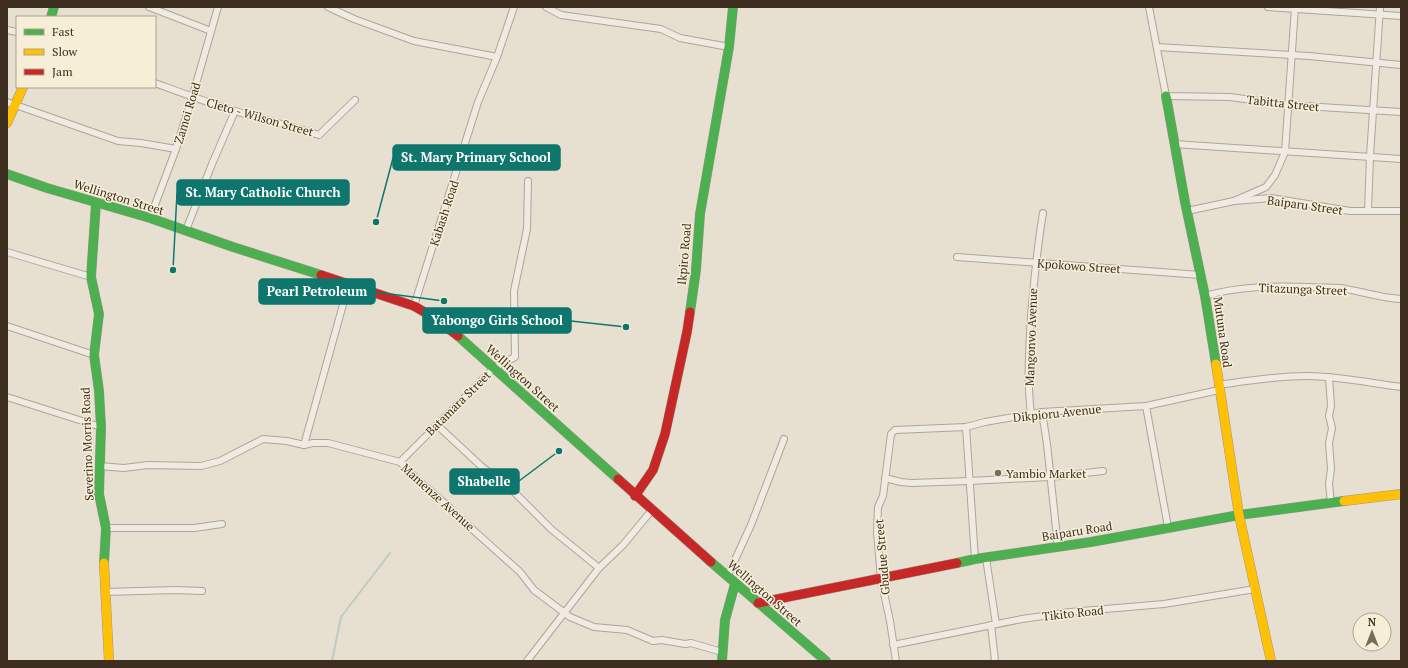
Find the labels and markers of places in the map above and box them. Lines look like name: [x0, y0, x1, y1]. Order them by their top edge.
callout: St. Mary Primary School: [393, 145, 560, 170]
callout: St. Mary Catholic Church: [177, 180, 349, 205]
callout: Pearl Petroleum: [259, 279, 375, 304]
callout: Yabongo Girls School: [423, 308, 571, 333]
place label: Yambio Market: [1006, 466, 1087, 481]
marker: Yambio Market: [993, 468, 1003, 478]
callout: Shabelle: [450, 469, 519, 494]

